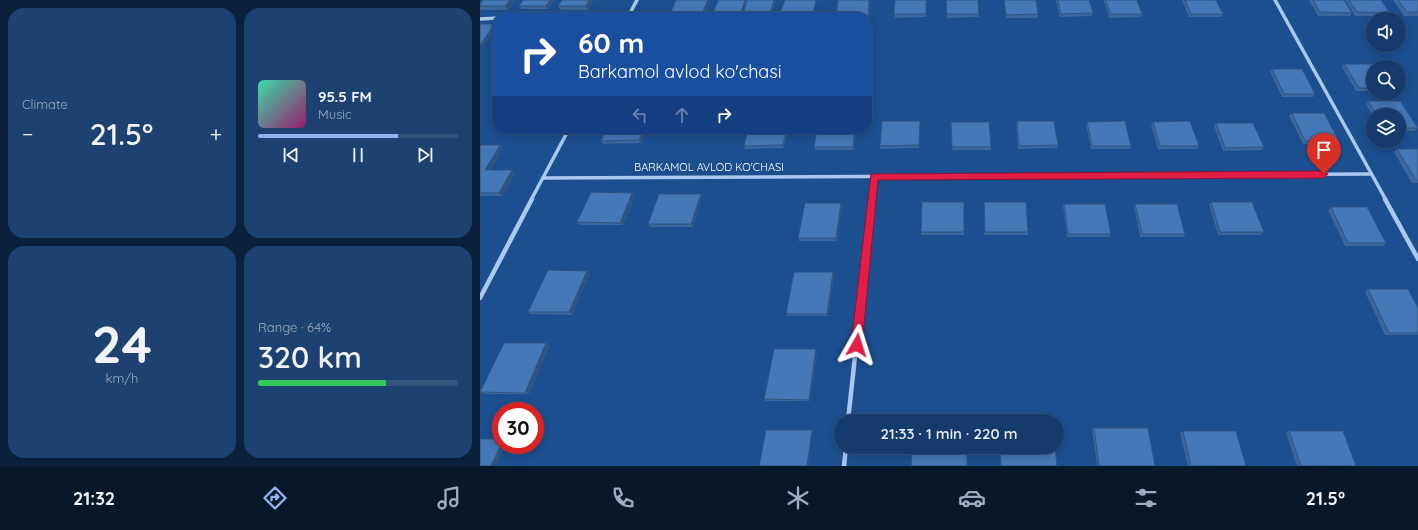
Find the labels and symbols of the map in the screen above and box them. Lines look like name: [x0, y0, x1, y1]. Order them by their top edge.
pin: [1307, 133, 1341, 174]
street label: BARKAMOL AVLOD KO'CHASI: [634, 160, 784, 174]
position arrow: [836, 324, 878, 366]
speed limit sign: 30: [492, 402, 544, 454]

